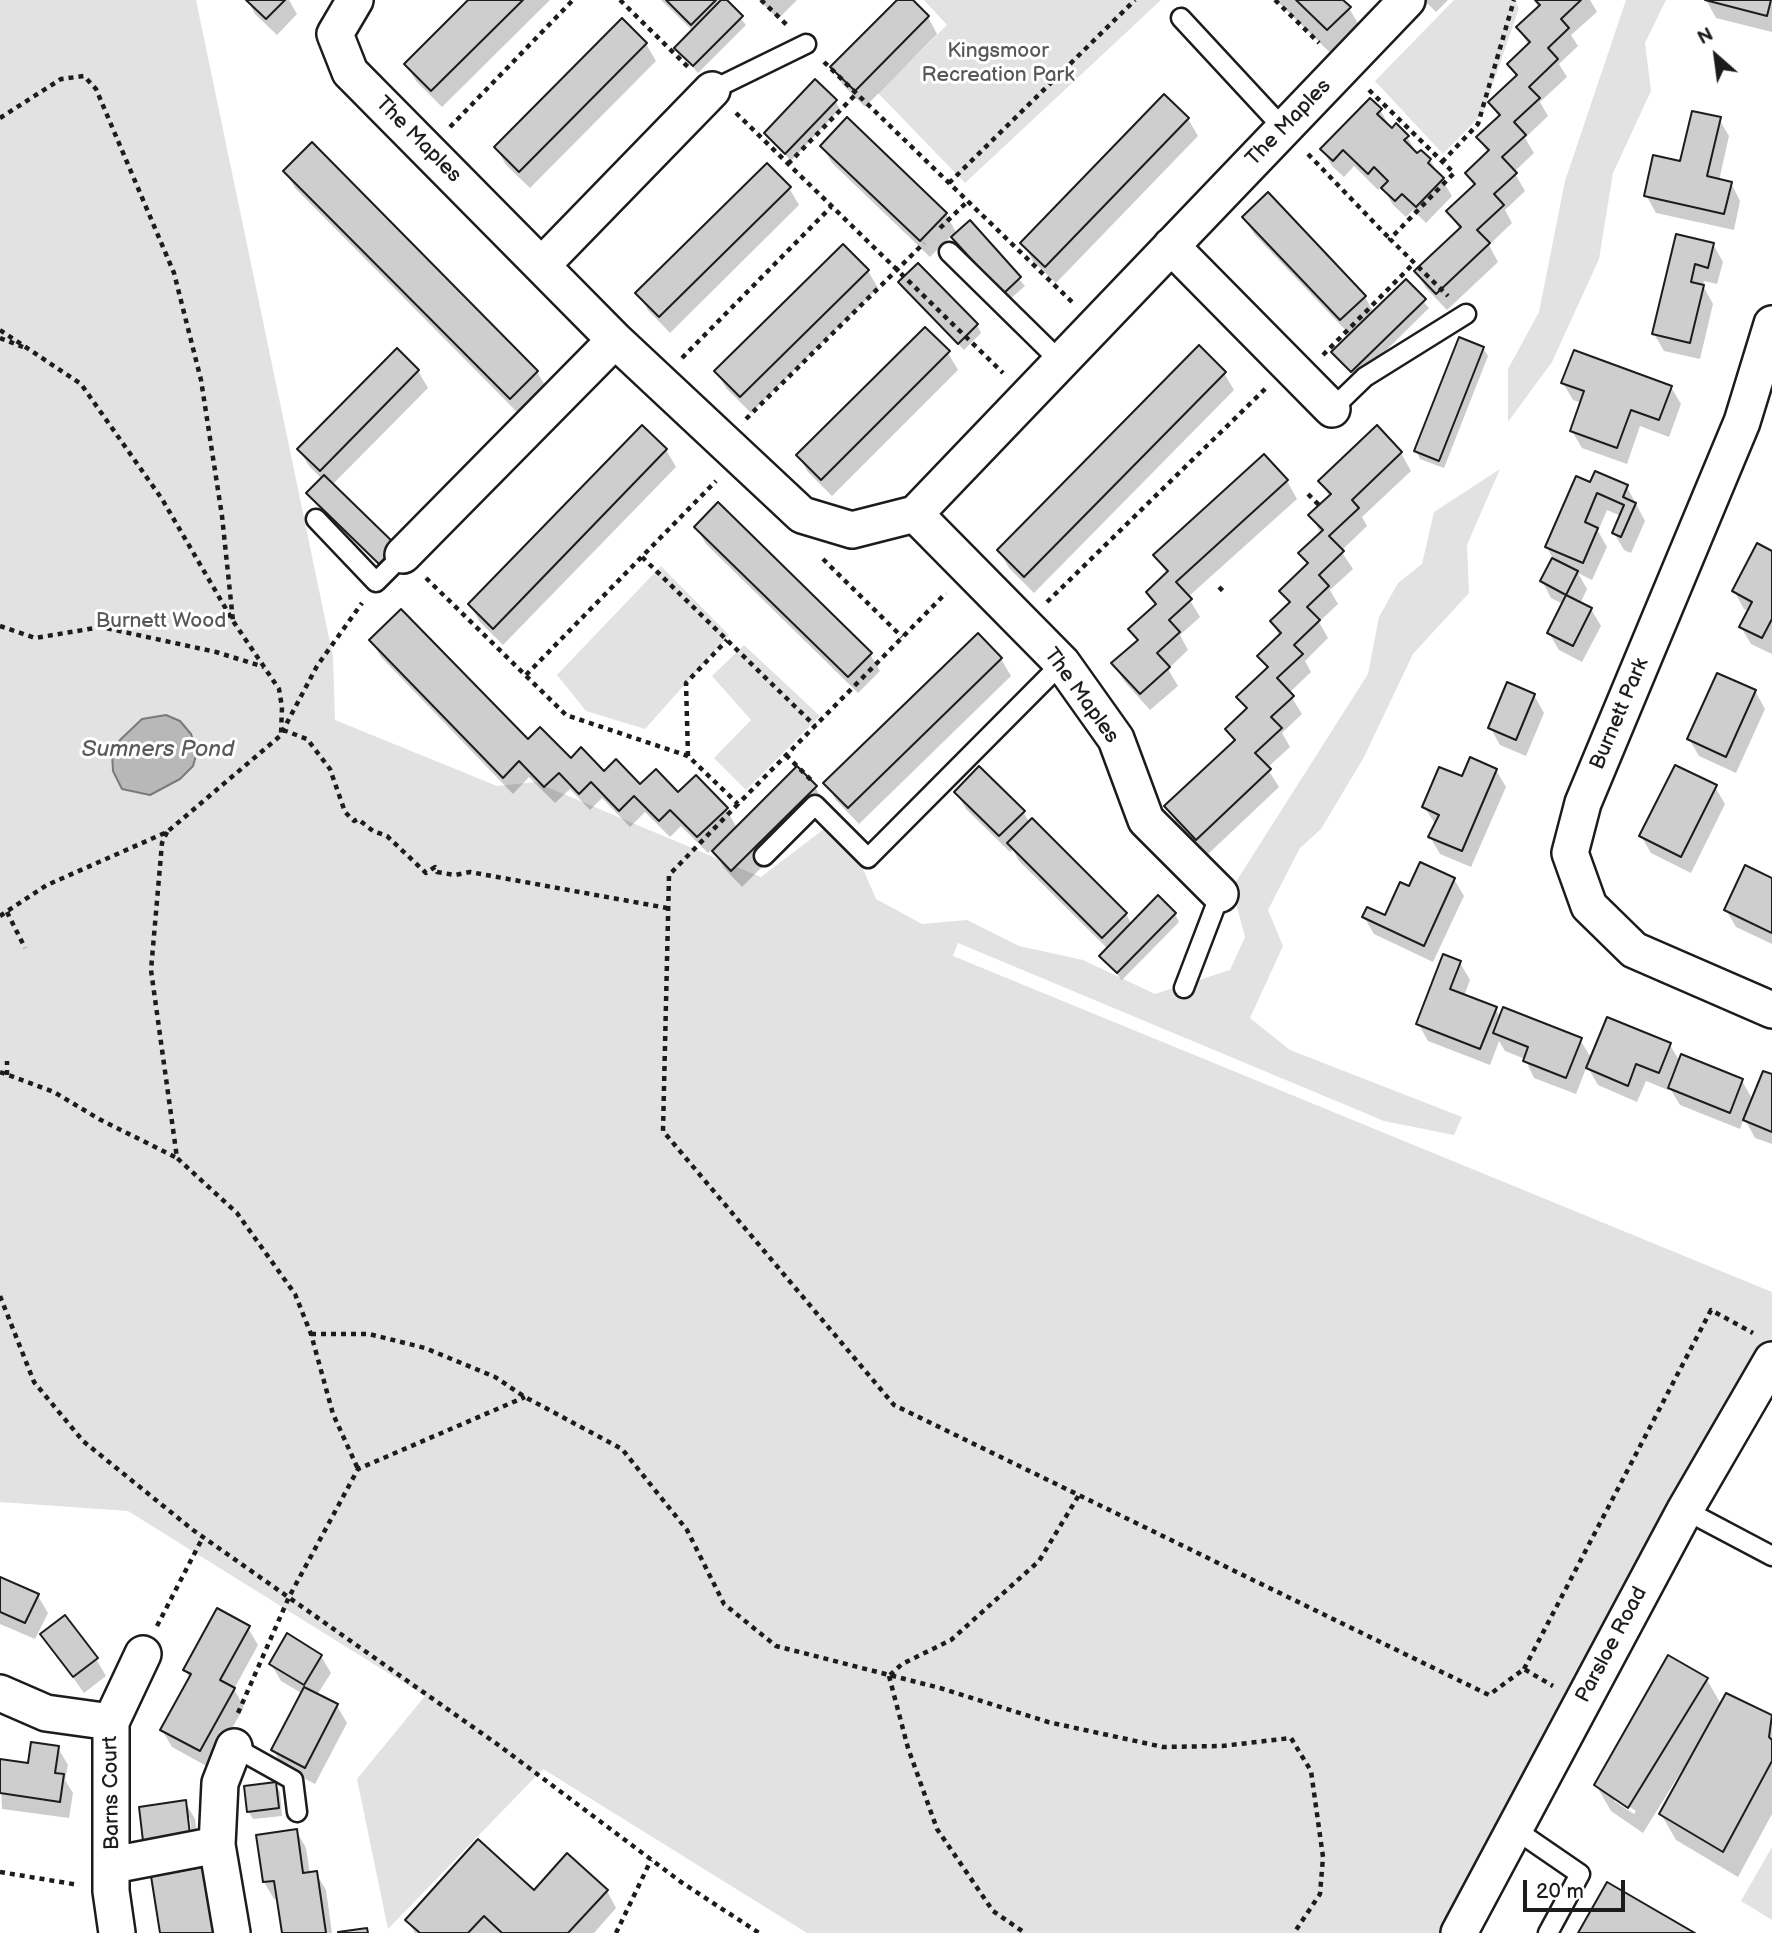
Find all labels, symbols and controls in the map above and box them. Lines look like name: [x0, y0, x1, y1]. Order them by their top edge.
north arrow: [1681, 21, 1751, 91]
text: N: [1694, 24, 1718, 51]
park label: Kingsmoor Recreation Park: [922, 39, 1074, 89]
street label: The Maples: [1241, 74, 1337, 172]
street label: The Maples: [370, 92, 466, 188]
park label: Burnett Wood: [96, 609, 226, 635]
street label: The Maples: [1038, 644, 1124, 748]
street label: Burnett Park: [1585, 654, 1655, 774]
water label: Sumners Pond: [82, 736, 234, 764]
street label: Parsloe Road: [1571, 1583, 1653, 1707]
street label: Barns Court: [98, 1736, 126, 1850]
scale bar: [1527, 1867, 1628, 1911]
text: 20 m: [1536, 1879, 1584, 1904]

